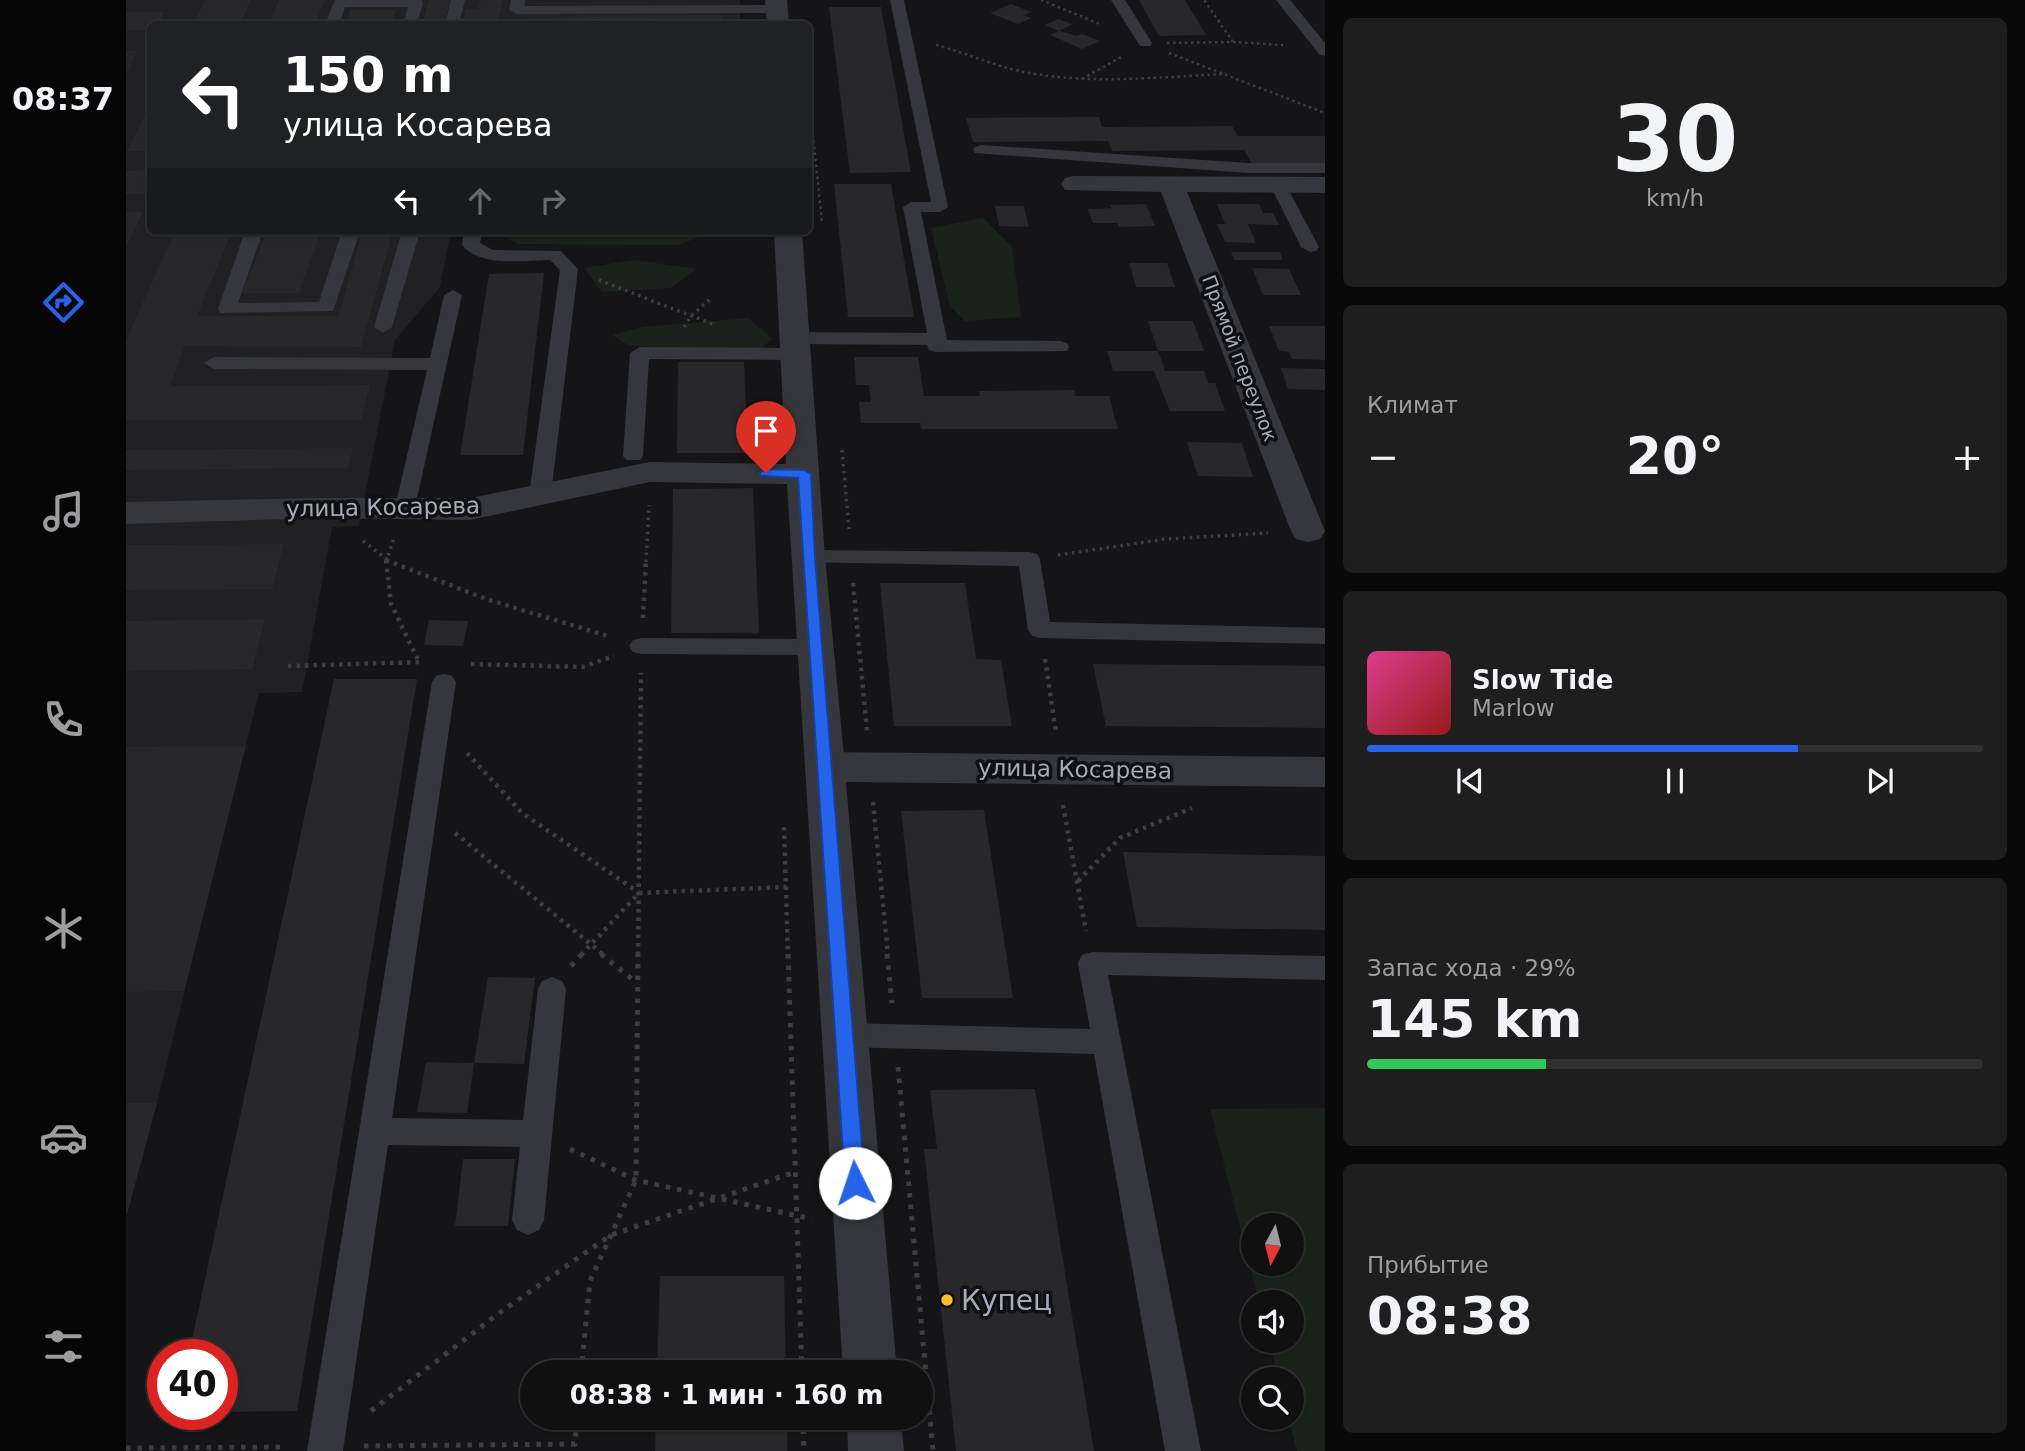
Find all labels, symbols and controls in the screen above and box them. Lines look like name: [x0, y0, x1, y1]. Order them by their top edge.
text: 150 m: [283, 47, 453, 104]
icon: left: [168, 49, 259, 140]
text: 08:37: [12, 80, 114, 118]
text: 30: [1612, 87, 1738, 192]
text: улица Косарева: [283, 106, 553, 144]
icon: left: [388, 182, 426, 220]
icon: ahead: [461, 182, 499, 220]
icon: right: [534, 182, 572, 220]
text: km/h: [1646, 185, 1704, 211]
street label: Прямой переулок: [1198, 272, 1282, 444]
icon: directions: [39, 278, 88, 327]
text: Климат: [1367, 392, 1458, 418]
pin: [736, 401, 796, 473]
icon: arrive: [747, 412, 785, 450]
text: 20°: [1626, 426, 1724, 486]
text: −: [1367, 435, 1399, 479]
text: +: [1951, 435, 1983, 479]
icon: music: [39, 487, 88, 536]
street label: улица Косарева: [286, 492, 480, 522]
text: Slow Tide: [1472, 665, 1613, 695]
icon: phone: [39, 695, 88, 744]
text: Marlow: [1472, 695, 1555, 721]
street label: улица Косарева: [978, 754, 1172, 784]
icon: previous: [1451, 762, 1489, 800]
icon: pause: [1656, 762, 1694, 800]
icon: next: [1861, 762, 1899, 800]
icon: climate: [39, 904, 88, 953]
text: Запас хода · 29%: [1367, 955, 1576, 981]
text: 145 km: [1367, 989, 1582, 1049]
icon: car: [39, 1113, 88, 1162]
position arrow: [818, 1146, 892, 1220]
north arrow: [1241, 1213, 1304, 1276]
map controls: [1241, 1213, 1304, 1430]
text: Прибытие: [1367, 1252, 1489, 1278]
place label: Купец: [961, 1284, 1052, 1317]
text: 08:38: [1367, 1286, 1533, 1346]
button: sound: [1241, 1290, 1304, 1353]
marker: Купец: [939, 1292, 955, 1308]
icon: filters: [39, 1322, 88, 1371]
speed limit sign: 40: [147, 1339, 238, 1430]
button: search: [1241, 1367, 1304, 1430]
text: 08:38 · 1 мин · 160 m: [570, 1380, 883, 1410]

